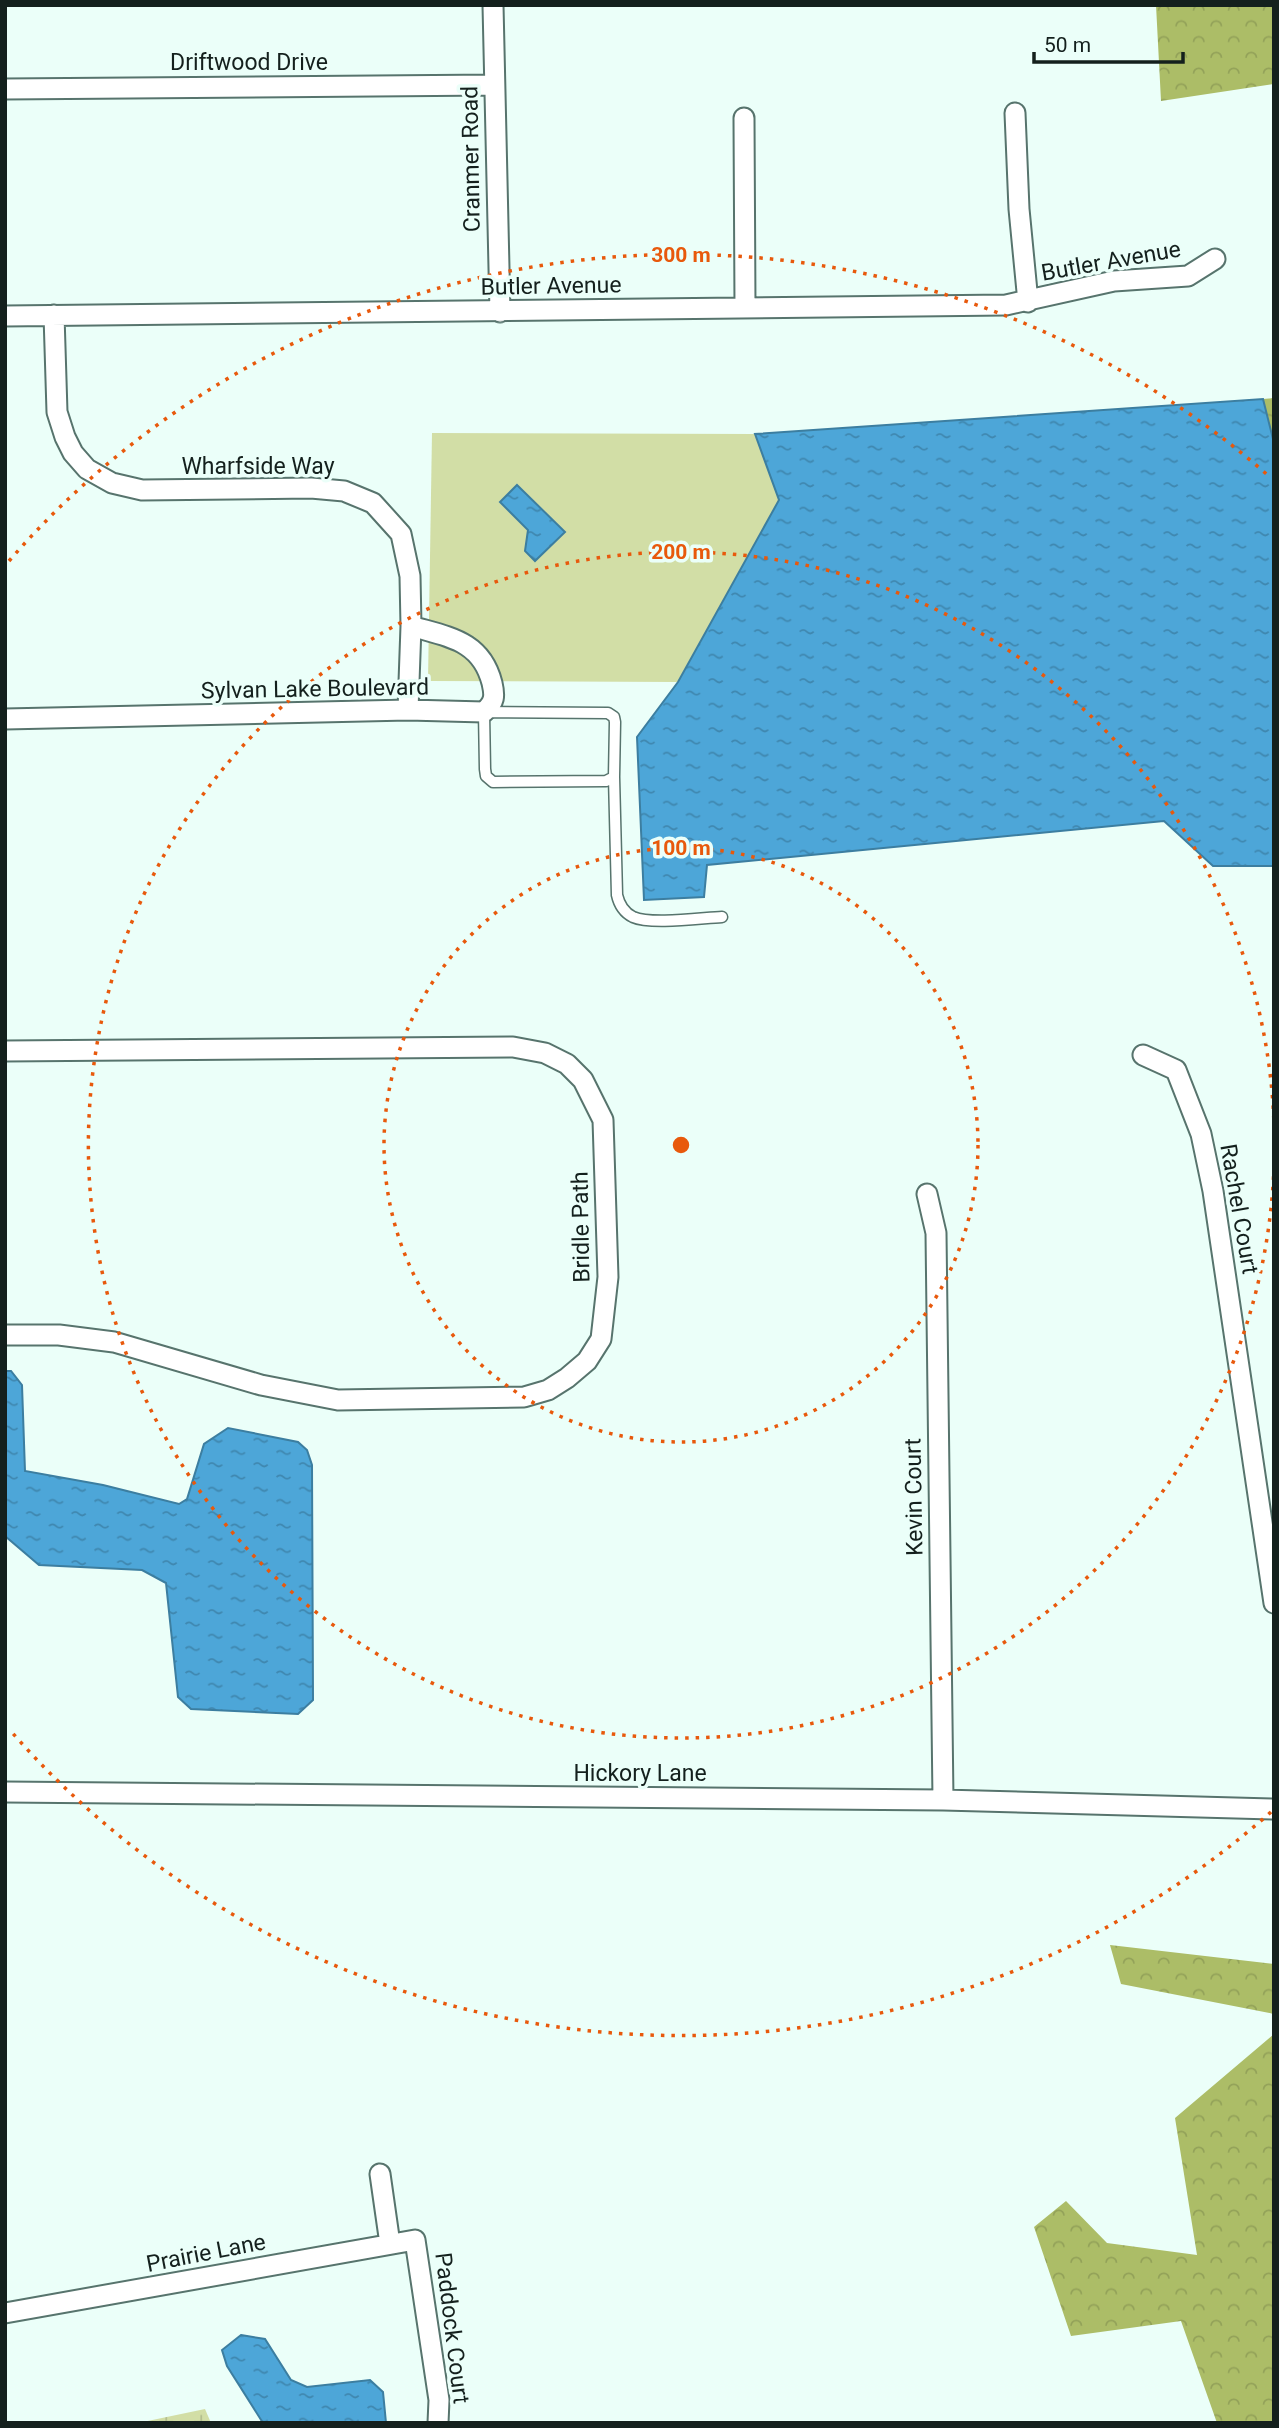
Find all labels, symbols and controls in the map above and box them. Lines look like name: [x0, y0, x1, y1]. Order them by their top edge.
scale bar: [1034, 21, 1183, 65]
text: 50 m: [1044, 33, 1091, 57]
street label: Driftwood Drive: [170, 49, 328, 76]
street label: Cranmer Road: [456, 86, 486, 232]
street label: Butler Avenue: [1039, 235, 1183, 287]
text: 300 m: [651, 243, 711, 267]
street label: Butler Avenue: [480, 271, 622, 301]
street label: Wharfside Way: [181, 453, 335, 480]
text: 200 m: [651, 540, 711, 564]
street label: Sylvan Lake Boulevard: [201, 674, 429, 704]
text: 100 m: [651, 836, 711, 860]
centre of rings: [669, 1133, 693, 1157]
street label: Rachel Court: [1214, 1142, 1264, 1276]
street label: Bridle Path: [567, 1171, 595, 1283]
street label: Kevin Court: [899, 1438, 929, 1556]
street label: Hickory Lane: [573, 1760, 707, 1787]
street label: Prairie Lane: [144, 2228, 268, 2278]
street label: Paddock Court: [429, 2251, 475, 2405]

